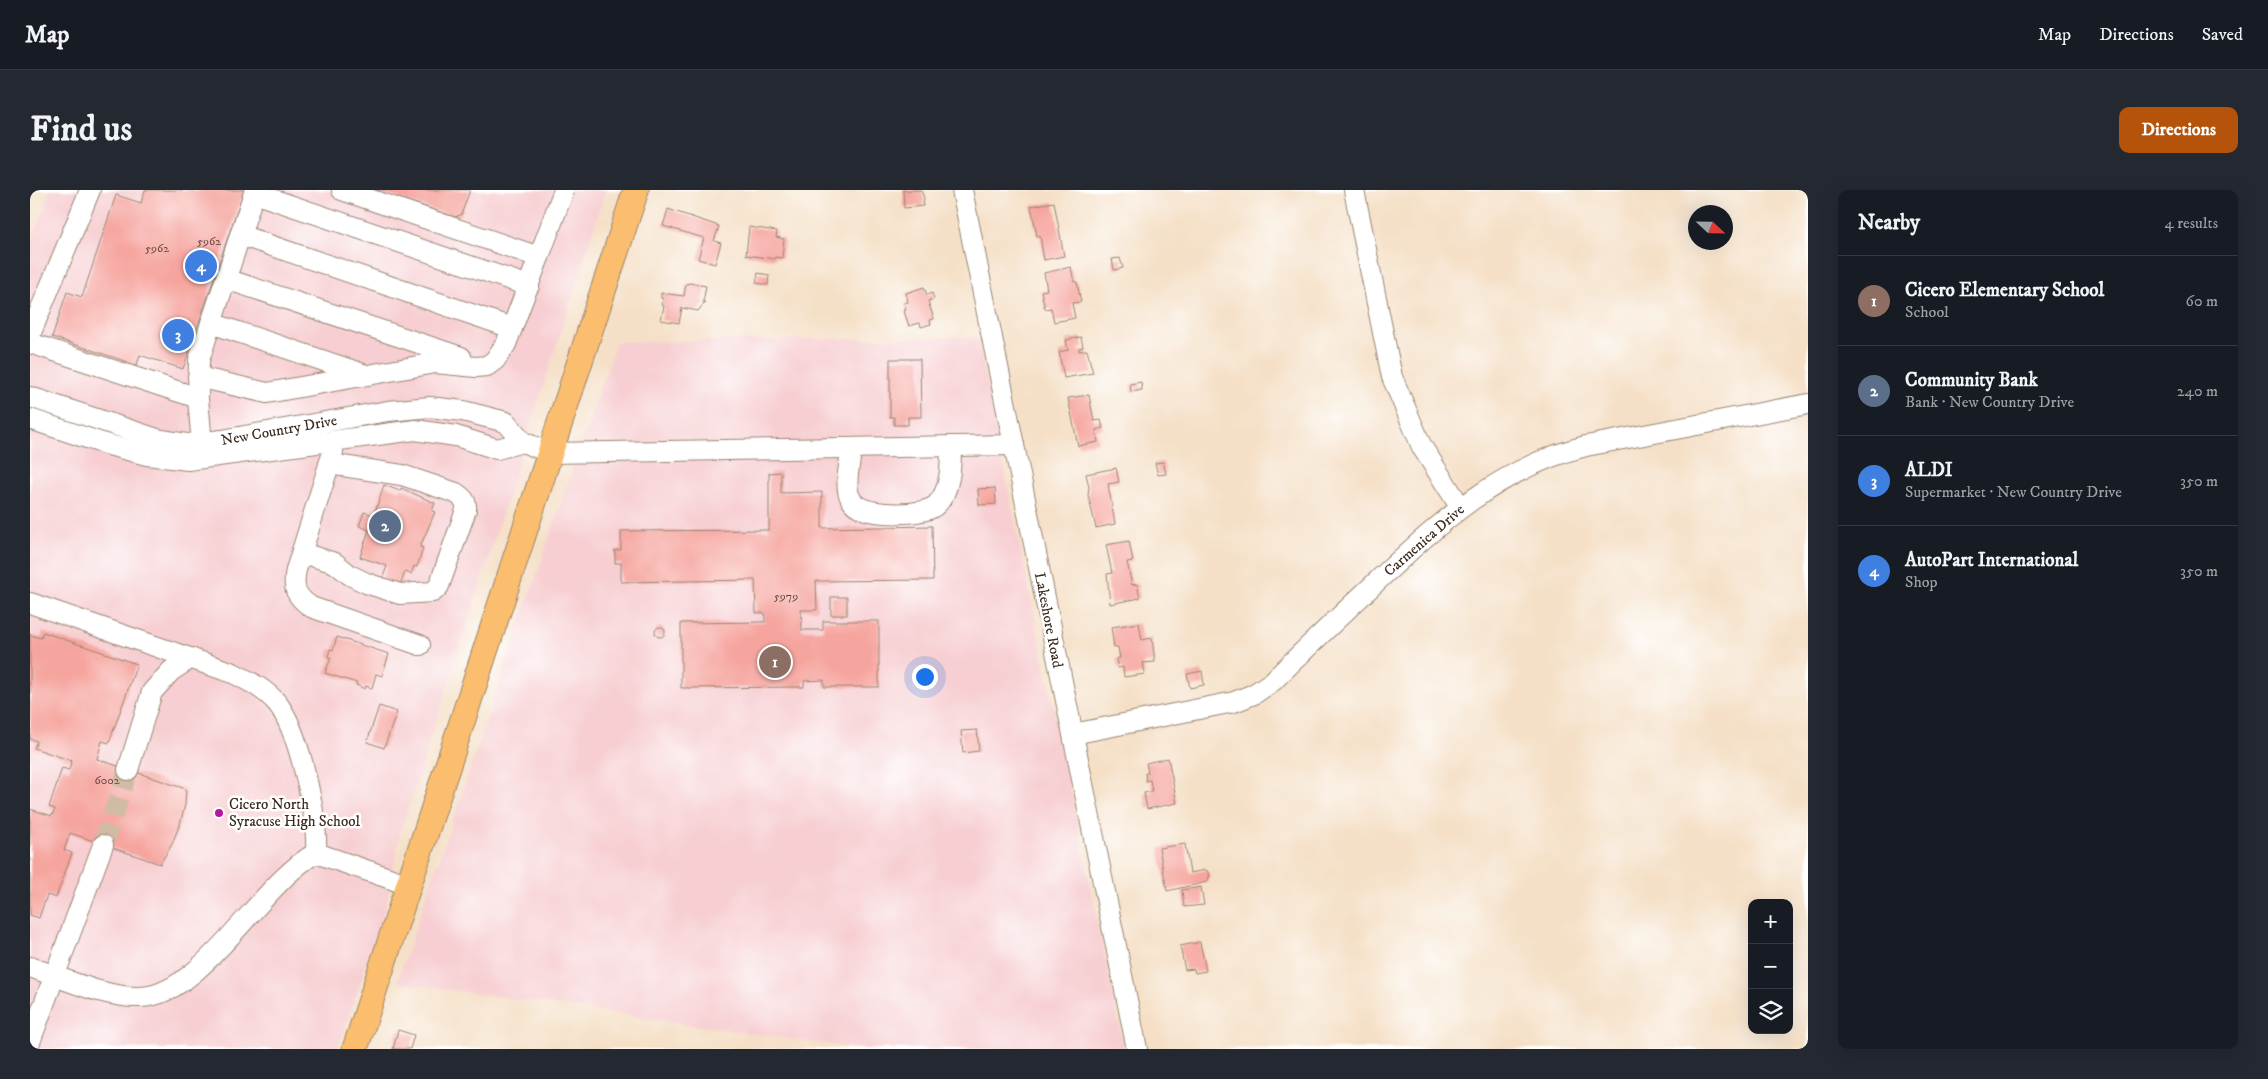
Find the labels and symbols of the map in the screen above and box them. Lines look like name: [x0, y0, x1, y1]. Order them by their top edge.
north arrow: [1688, 205, 1733, 250]
house number: 5962: [197, 234, 221, 249]
house number: 5962: [145, 241, 169, 256]
pin: 4: [185, 247, 217, 285]
pin: 3: [162, 316, 194, 354]
street label: New Country Drive: [220, 411, 339, 450]
street label: Carmenica Drive: [1380, 500, 1468, 581]
pin: 2: [369, 507, 401, 545]
street label: Lakeshore Road: [1030, 571, 1067, 670]
house number: 5979: [774, 589, 798, 604]
pin: 1: [759, 643, 791, 681]
your location: [912, 664, 938, 690]
house number: 6002: [94, 773, 120, 788]
place label: Cicero North Syracuse High School: [229, 795, 360, 831]
marker: Cicero North Syracuse High School: [213, 807, 225, 819]

